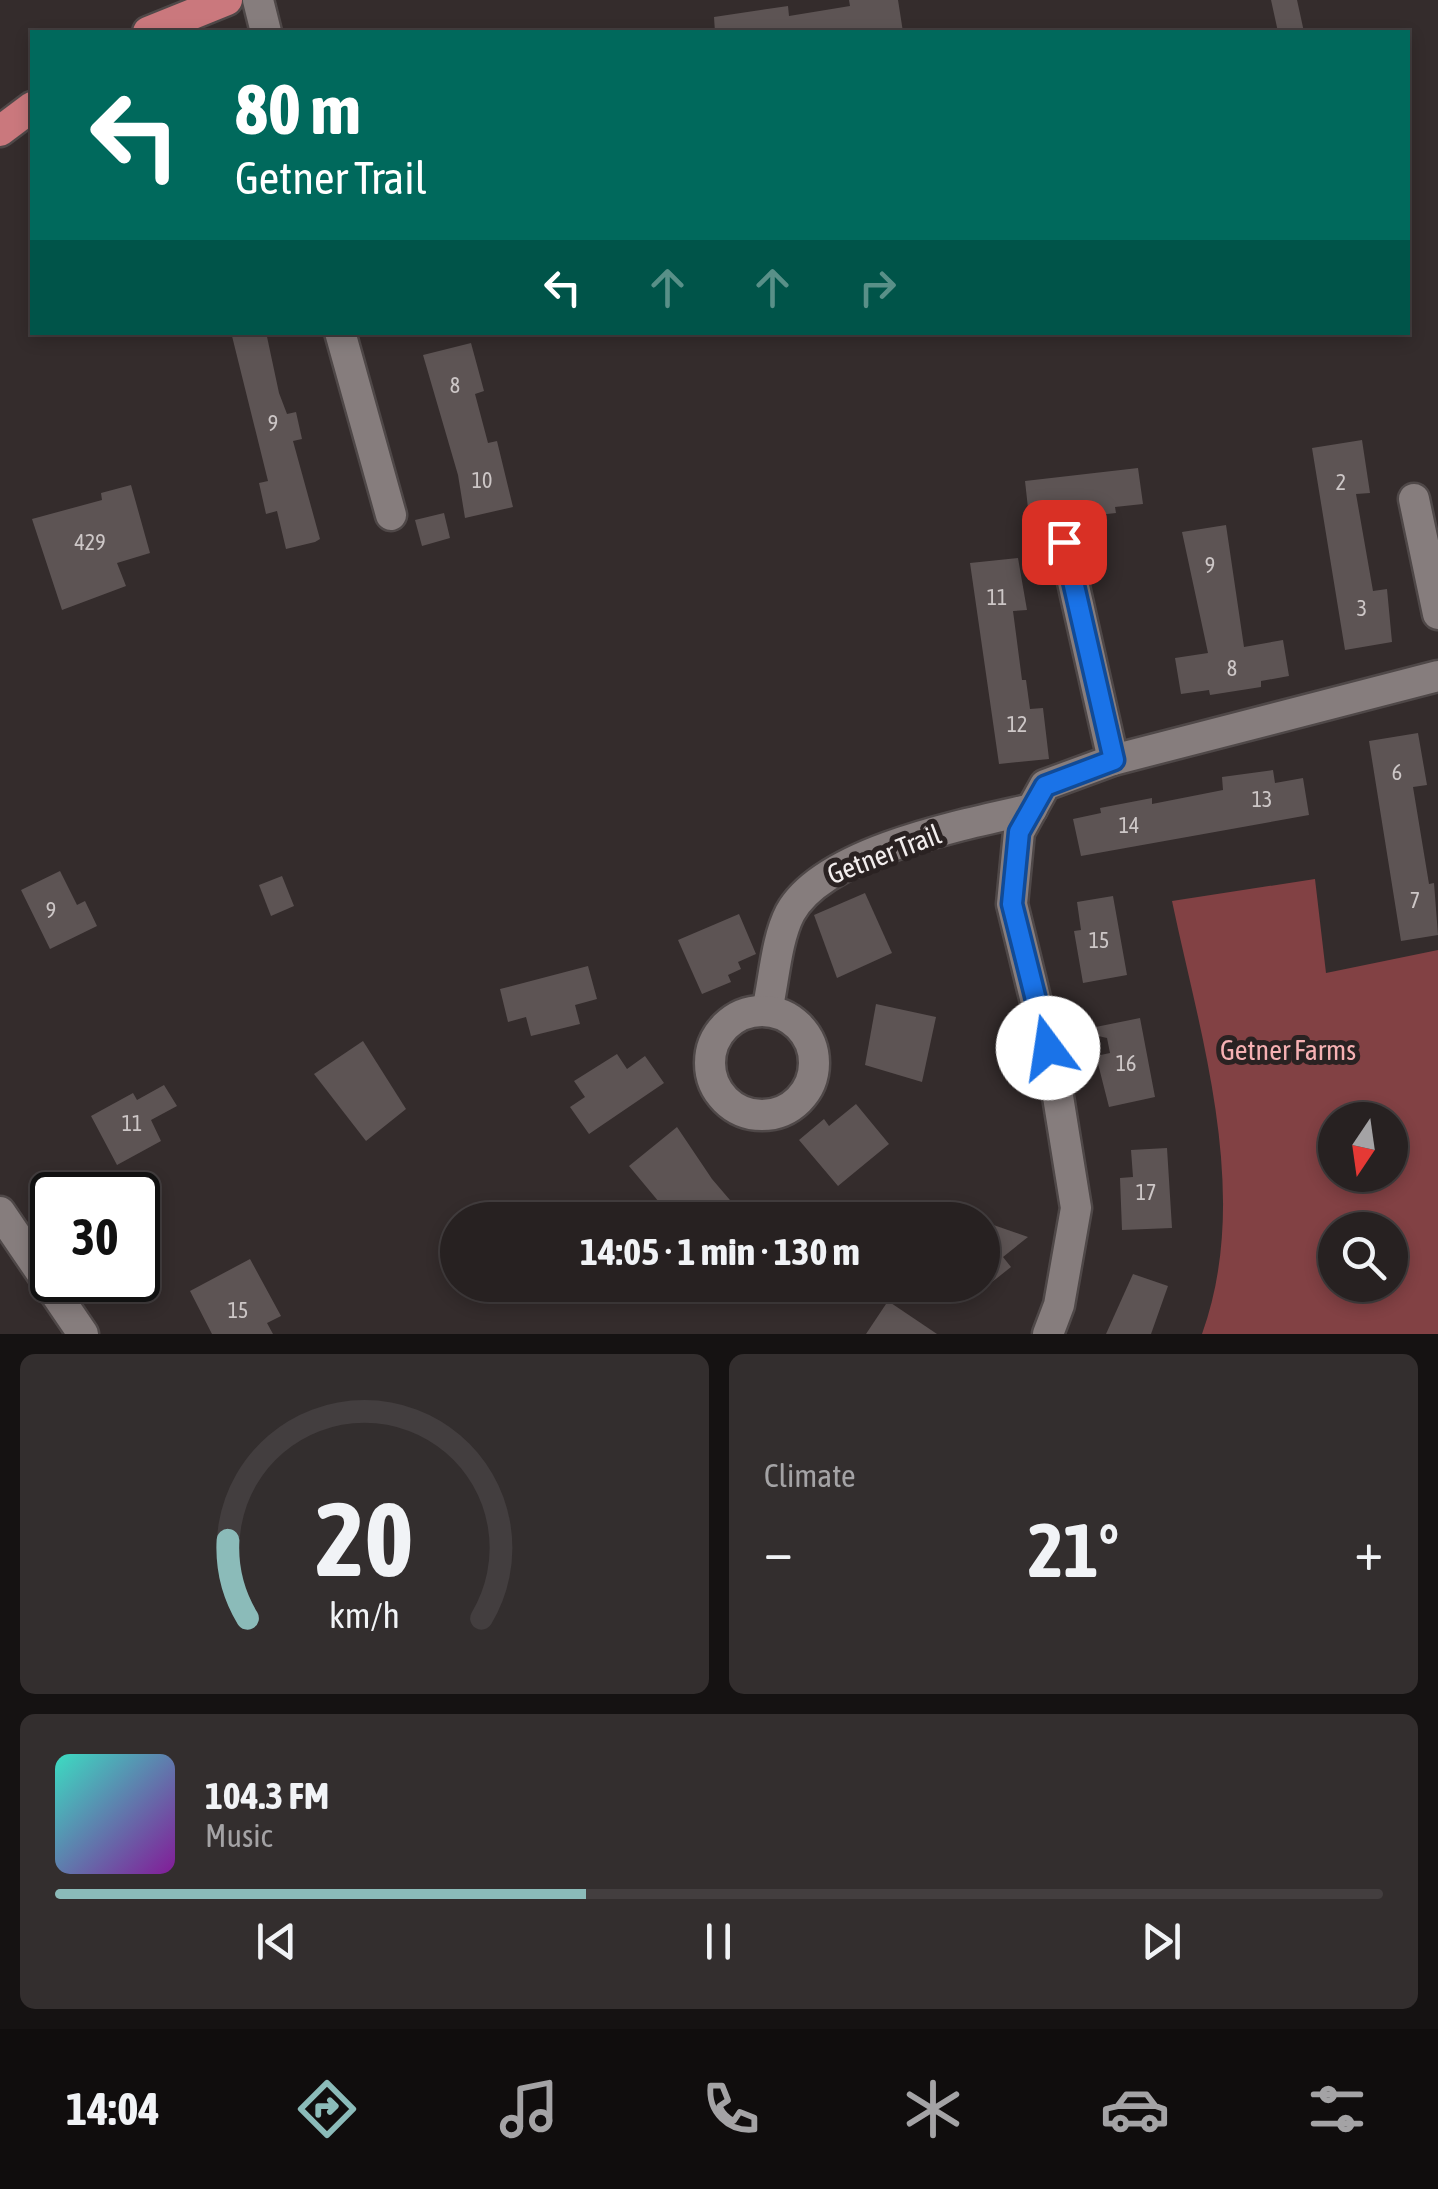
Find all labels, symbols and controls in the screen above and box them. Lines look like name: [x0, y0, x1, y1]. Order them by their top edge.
text: 80 m: [235, 69, 361, 149]
icon: left: [70, 70, 200, 200]
text: Getner Trail: [235, 152, 427, 204]
icon: left: [535, 260, 590, 315]
icon: ahead: [640, 260, 695, 315]
icon: ahead: [745, 260, 800, 315]
icon: right: [850, 260, 905, 315]
house number: 8: [450, 372, 460, 398]
house number: 9: [268, 410, 278, 436]
house number: 10: [472, 467, 492, 493]
house number: 2: [1336, 469, 1346, 495]
pin: [1022, 500, 1107, 585]
icon: arrive: [1037, 515, 1092, 570]
house number: 429: [74, 529, 106, 555]
house number: 9: [1205, 552, 1215, 578]
house number: 11: [987, 584, 1007, 610]
house number: 3: [1357, 595, 1367, 621]
house number: 8: [1227, 655, 1237, 681]
house number: 12: [1007, 711, 1027, 737]
house number: 6: [1392, 759, 1402, 785]
house number: 13: [1252, 786, 1272, 812]
house number: 14: [1119, 812, 1139, 838]
street label: Getner Trail: [823, 817, 946, 890]
house number: 7: [1410, 887, 1420, 913]
house number: 9: [46, 897, 56, 923]
house number: 15: [1089, 927, 1109, 953]
position arrow: [996, 996, 1100, 1100]
park label: Getner Farms: [1220, 1034, 1356, 1066]
house number: 16: [1116, 1050, 1136, 1076]
north arrow: [1318, 1102, 1408, 1192]
map controls: [1318, 1102, 1408, 1302]
house number: 11: [122, 1110, 142, 1136]
speed limit sign: 30: [30, 1172, 160, 1302]
house number: 17: [1136, 1179, 1156, 1205]
button: search: [1318, 1212, 1408, 1302]
text: 14:05 · 1 min · 130 m: [580, 1230, 860, 1273]
house number: 15: [228, 1297, 248, 1323]
text: Climate: [764, 1457, 856, 1494]
text: 20: [316, 1479, 413, 1598]
text: 21°: [1028, 1507, 1119, 1593]
text: −: [764, 1519, 793, 1582]
text: +: [1354, 1519, 1383, 1582]
text: km/h: [329, 1595, 400, 1636]
text: 104.3 FM: [205, 1774, 329, 1817]
text: Music: [205, 1817, 272, 1854]
icon: previous: [249, 1914, 304, 1969]
icon: pause: [691, 1914, 746, 1969]
icon: next: [1134, 1914, 1189, 1969]
icon: directions: [292, 2074, 362, 2144]
icon: music: [494, 2074, 564, 2144]
icon: phone: [696, 2074, 766, 2144]
icon: climate: [898, 2074, 968, 2144]
icon: car: [1100, 2074, 1170, 2144]
icon: filters: [1302, 2074, 1372, 2144]
text: 14:04: [66, 2083, 160, 2135]

